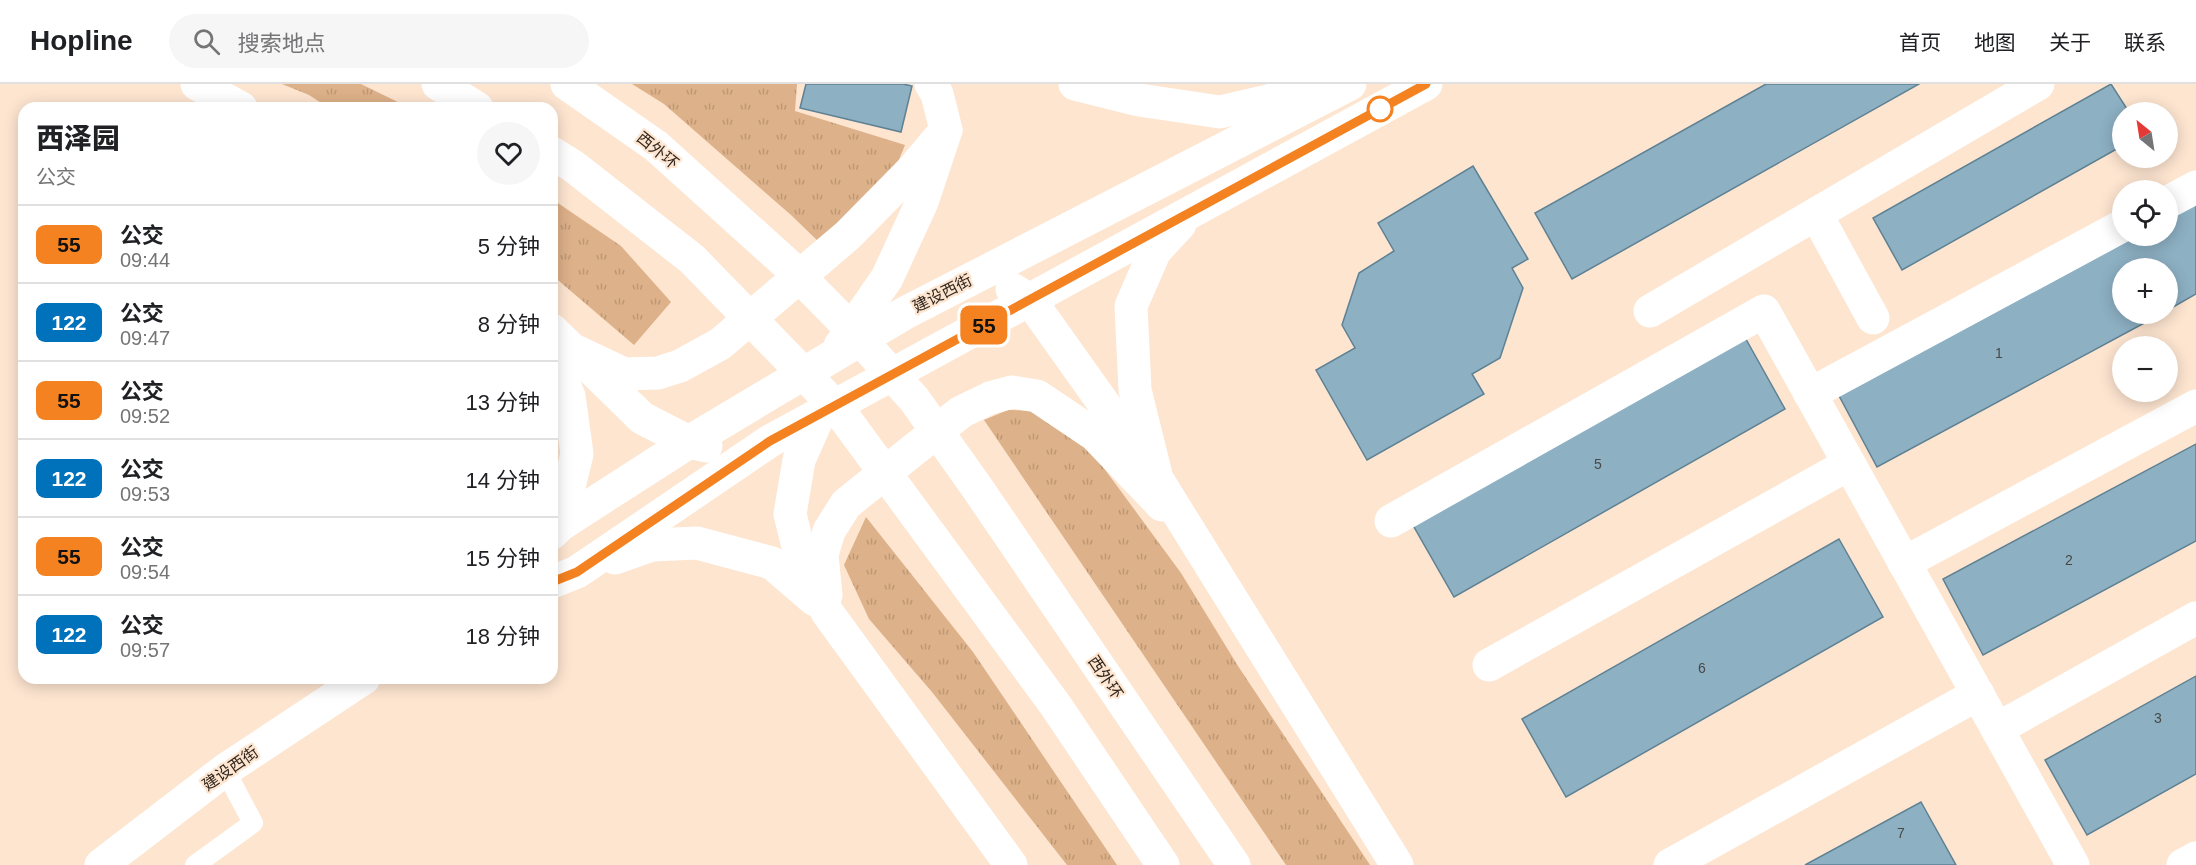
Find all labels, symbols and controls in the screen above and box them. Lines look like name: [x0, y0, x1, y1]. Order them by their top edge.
search box: [169, 14, 589, 68]
text: Hopline: [30, 25, 133, 56]
icon: search: [190, 25, 223, 58]
text: 搜索地点: [238, 31, 326, 56]
text: 首页: [1899, 31, 1941, 54]
text: 地图: [1974, 31, 2016, 54]
text: 关于: [2049, 31, 2091, 54]
text: 联系: [2124, 31, 2166, 54]
unlabelled marker: [1367, 96, 1393, 122]
north arrow: [2112, 102, 2178, 168]
map controls: [2112, 102, 2178, 402]
button: heart: [477, 122, 540, 185]
text: 西泽园: [36, 123, 120, 154]
street label: 西外环: [634, 129, 682, 172]
text: 公交: [36, 166, 76, 188]
button: locate: [2112, 180, 2178, 246]
text: 公交: [120, 223, 164, 248]
text: 55: [57, 233, 81, 256]
text: 5 分钟: [478, 234, 540, 259]
text: 09:44: [120, 249, 170, 271]
button: +: [2112, 258, 2178, 324]
street label: 建设西街: [910, 271, 975, 316]
text: 公交: [120, 301, 164, 326]
line badge: 55: [957, 306, 1011, 344]
text: 122: [51, 311, 87, 334]
text: 8 分钟: [478, 312, 540, 337]
text: 55: [972, 314, 996, 337]
text: 09:47: [120, 327, 170, 349]
button: −: [2112, 336, 2178, 402]
house number: 1: [1995, 345, 2003, 361]
text: 公交: [120, 379, 164, 404]
text: 55: [57, 389, 81, 412]
text: 13 分钟: [465, 390, 540, 415]
text: 09:52: [120, 405, 170, 427]
house number: 5: [1594, 456, 1602, 472]
text: 公交: [120, 457, 164, 482]
text: 122: [51, 467, 87, 490]
text: 14 分钟: [465, 468, 540, 493]
text: 09:53: [120, 483, 170, 505]
text: 公交: [120, 535, 164, 560]
text: 55: [57, 545, 81, 568]
text: 15 分钟: [465, 546, 540, 571]
house number: 2: [2065, 552, 2073, 568]
text: 09:54: [120, 561, 170, 583]
text: 公交: [120, 613, 164, 638]
text: 122: [51, 623, 87, 646]
text: 18 分钟: [465, 624, 540, 649]
text: 09:57: [120, 639, 170, 661]
street label: 西外环: [1085, 653, 1126, 702]
house number: 6: [1698, 660, 1706, 676]
house number: 3: [2154, 710, 2162, 726]
street label: 建设西街: [199, 743, 261, 794]
house number: 7: [1897, 825, 1905, 841]

